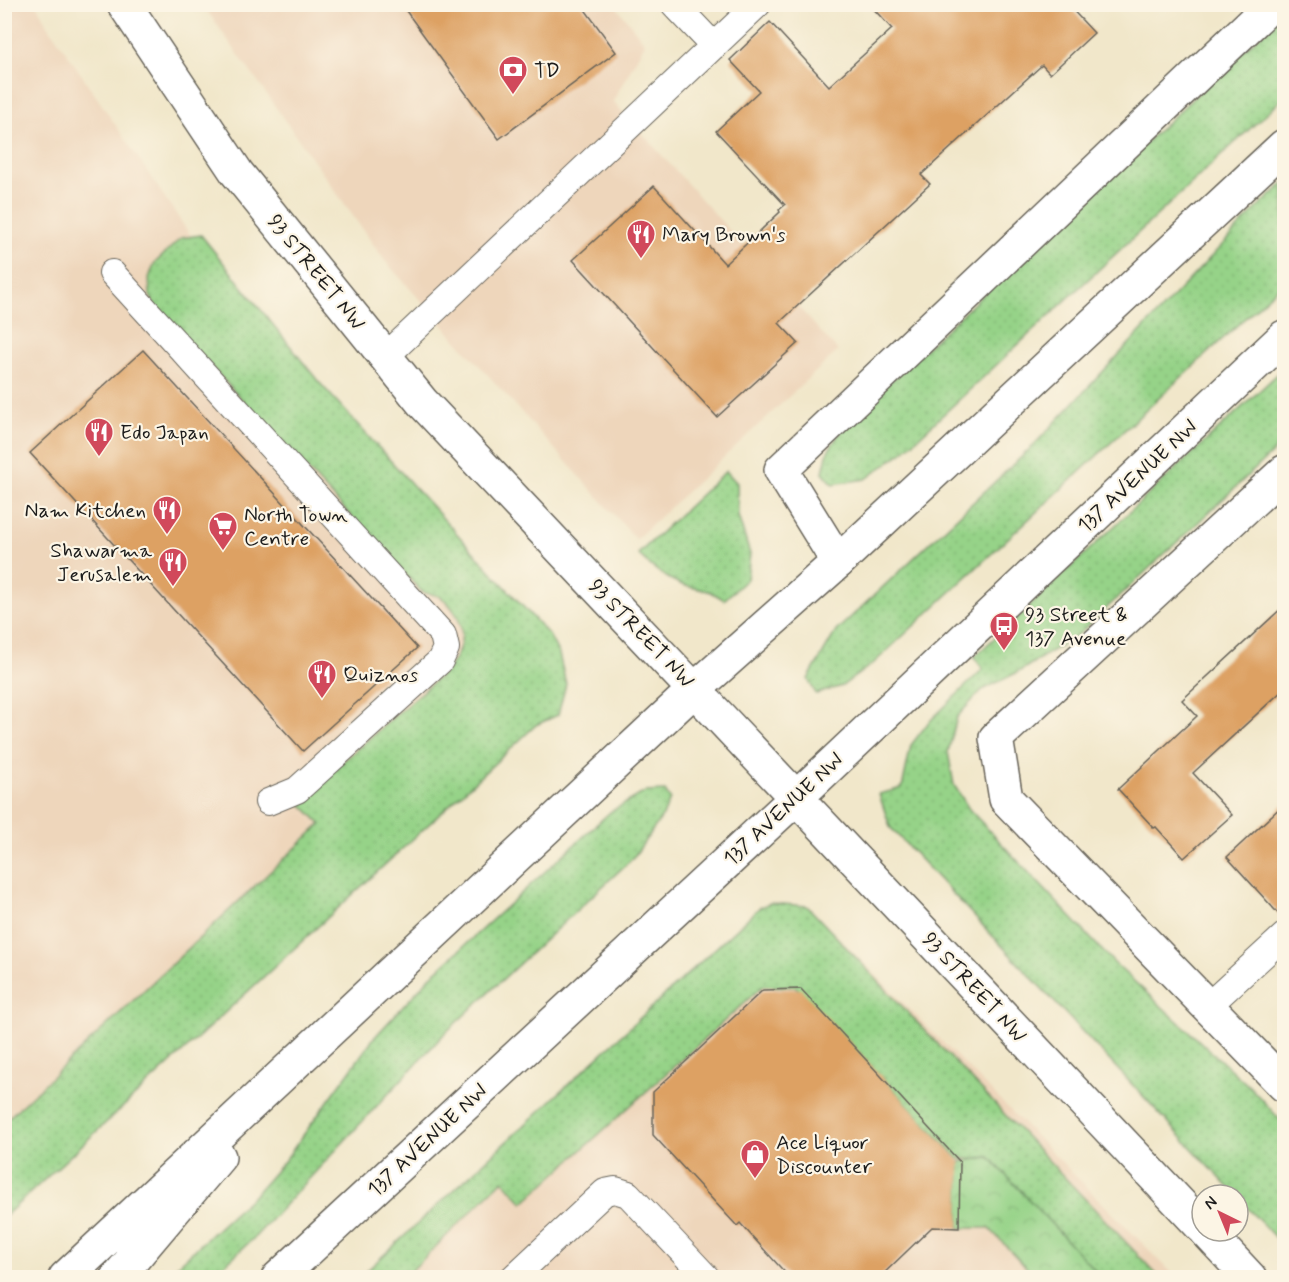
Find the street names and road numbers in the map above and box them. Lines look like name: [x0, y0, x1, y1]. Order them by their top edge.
street label: 93 STREET NW: [261, 209, 372, 337]
street label: 137 AVENUE NW: [1072, 414, 1204, 540]
street label: 93 STREET NW: [582, 573, 701, 694]
street label: 137 AVENUE NW: [718, 747, 850, 873]
street label: 93 STREET NW: [916, 926, 1033, 1049]
street label: 137 AVENUE NW: [362, 1078, 494, 1204]

